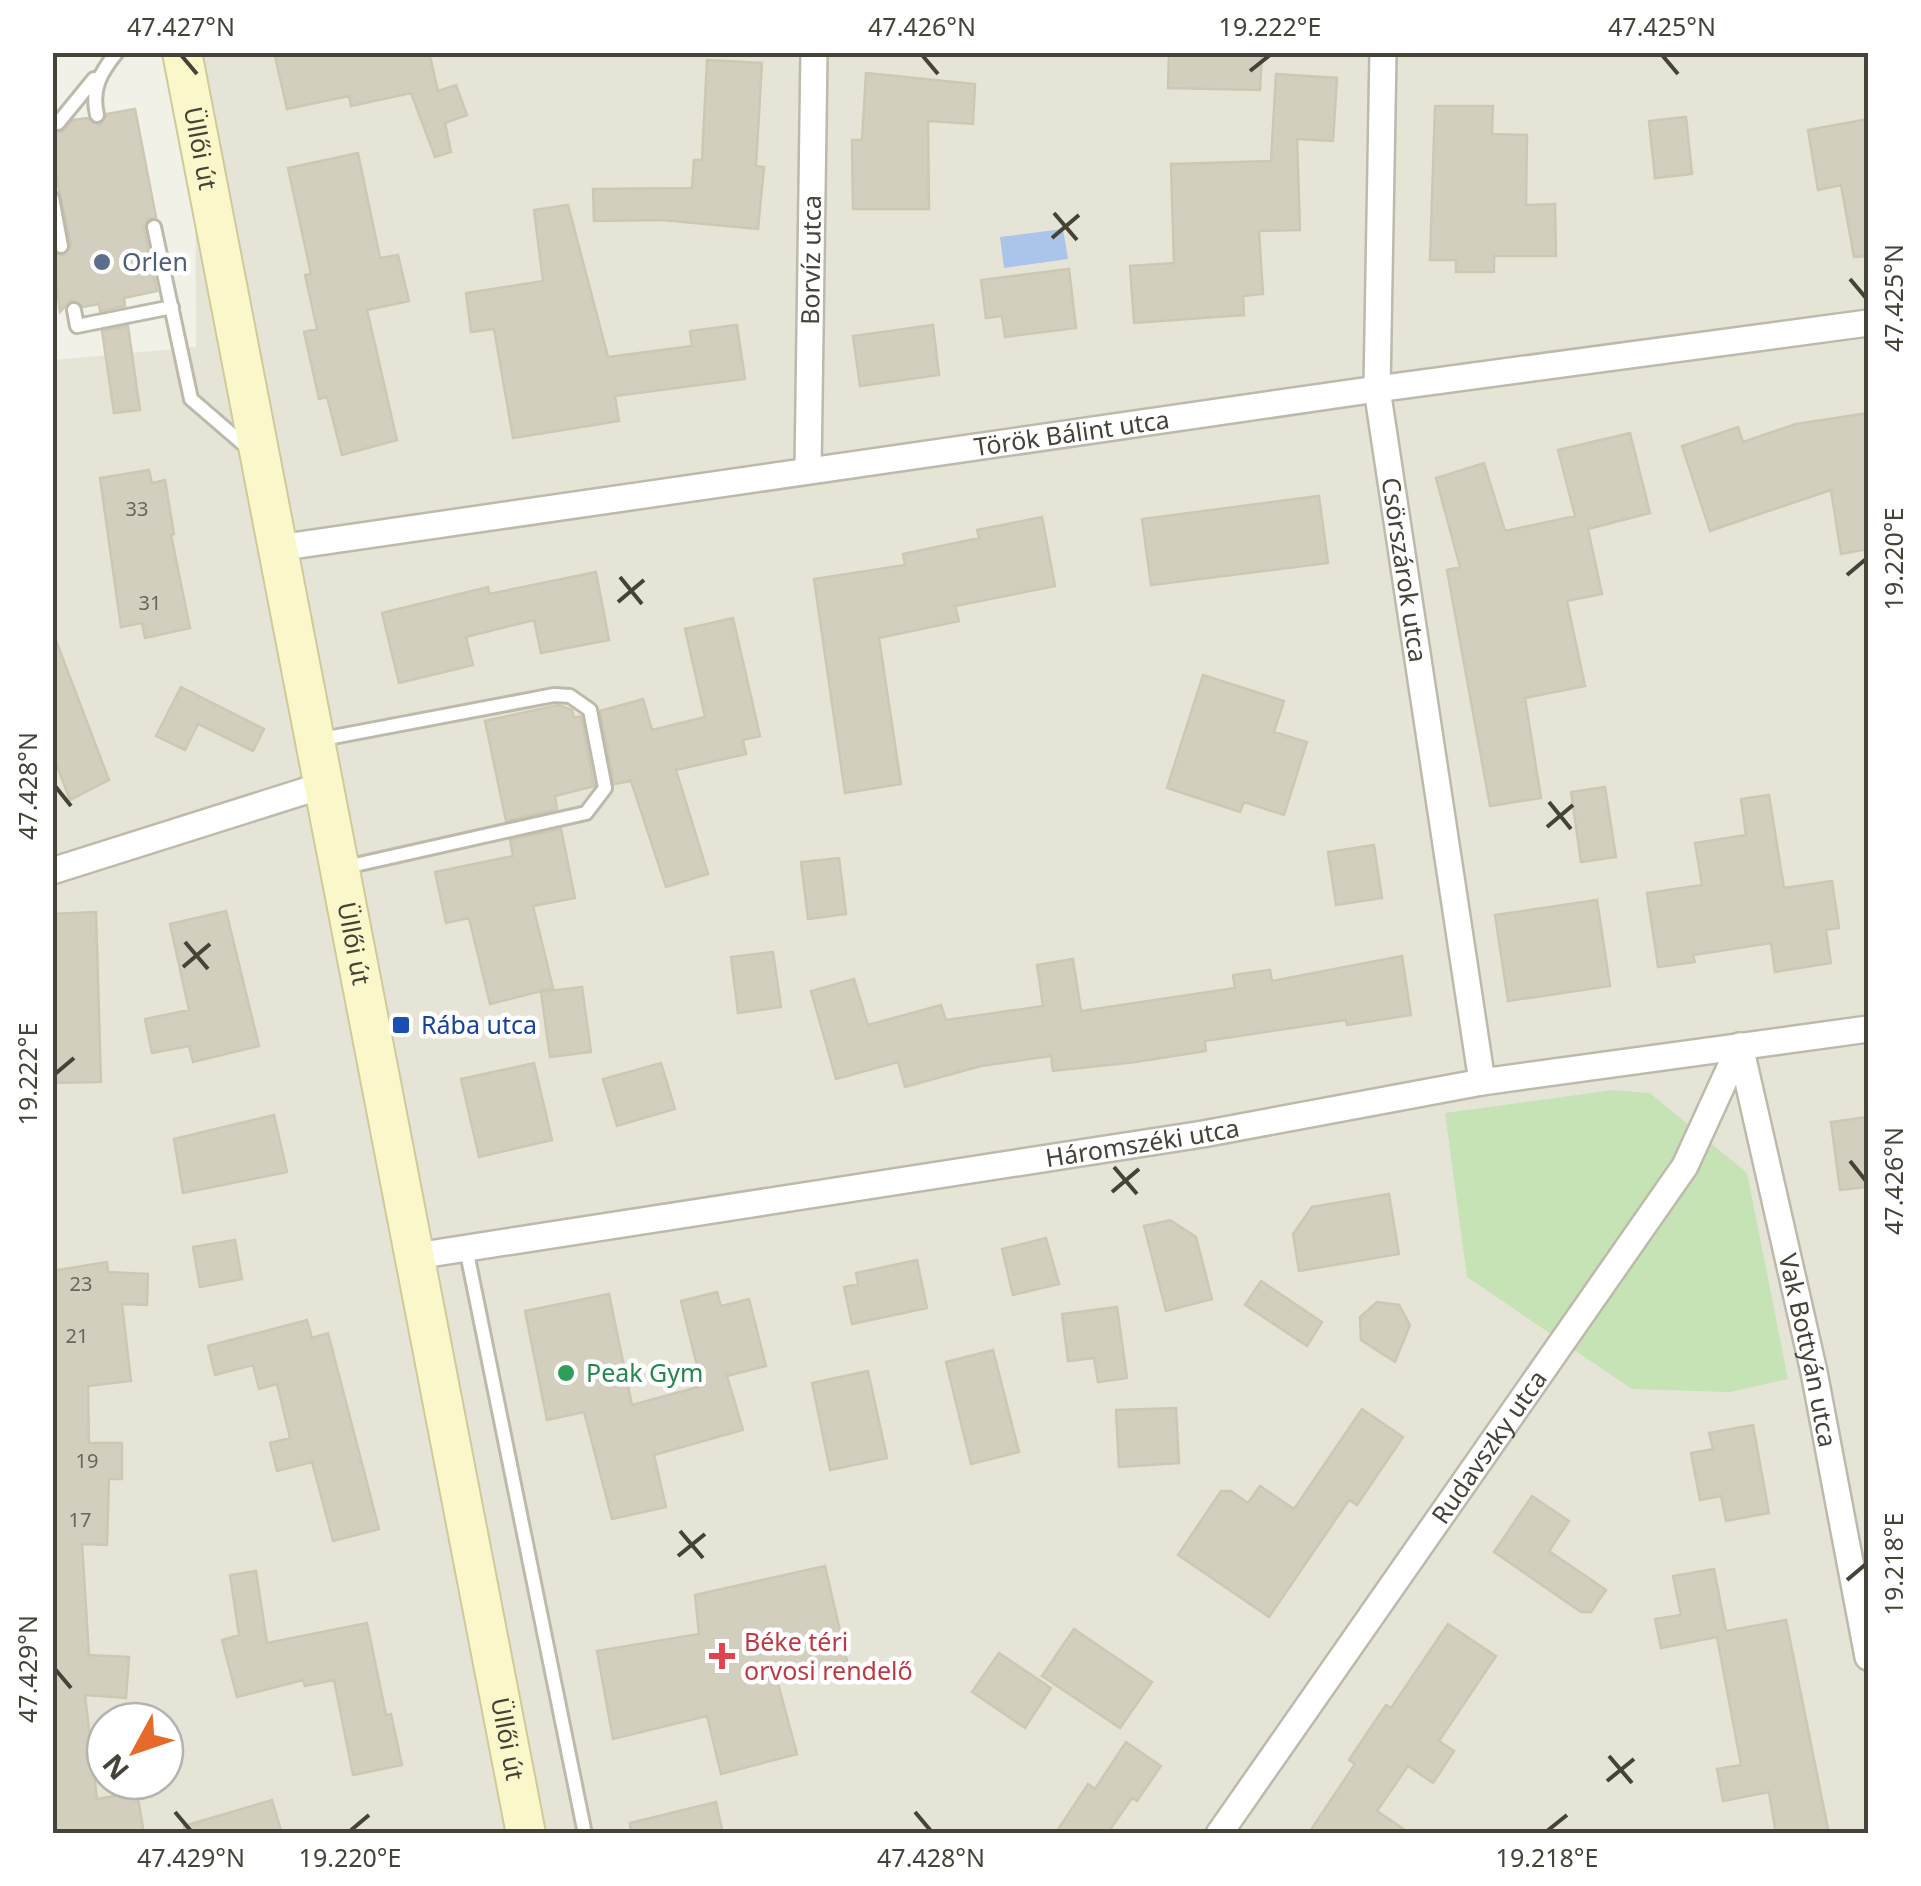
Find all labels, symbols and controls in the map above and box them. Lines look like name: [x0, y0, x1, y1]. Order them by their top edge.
text: 47.427°N: [127, 9, 235, 43]
text: 47.426°N: [868, 9, 976, 43]
text: 19.222°E: [1219, 9, 1321, 43]
text: 47.425°N: [1608, 9, 1716, 43]
street label: Üllői út: [177, 104, 226, 192]
street label: Borvíz utca: [792, 195, 828, 325]
place label: Orlen: [122, 244, 188, 278]
text: 47.425°N: [1876, 244, 1910, 352]
marker: Orlen: [91, 251, 113, 273]
street label: Török Bálint utca: [972, 401, 1171, 463]
street label: Csörszárok utca: [1375, 475, 1436, 664]
house number: 33: [126, 495, 148, 522]
text: 19.220°E: [1876, 508, 1910, 610]
house number: 31: [139, 589, 161, 616]
text: 47.428°N: [10, 732, 44, 840]
street label: Üllői út: [330, 899, 380, 988]
place label: Rába utca: [421, 1007, 537, 1041]
marker: Rába utca: [390, 1014, 412, 1036]
text: 19.222°E: [10, 1023, 44, 1125]
street label: Háromszéki utca: [1043, 1110, 1242, 1174]
text: 47.426°N: [1876, 1127, 1910, 1235]
street label: Vak Bottyán utca: [1772, 1250, 1846, 1450]
house number: 23: [70, 1270, 92, 1297]
house number: 21: [66, 1322, 88, 1349]
place label: Peak Gym: [586, 1355, 703, 1389]
marker: Peak Gym: [555, 1362, 577, 1384]
street label: Rudavszky utca: [1423, 1363, 1554, 1530]
house number: 19: [76, 1447, 98, 1474]
house number: 17: [69, 1506, 91, 1533]
text: 19.218°E: [1876, 1513, 1910, 1615]
text: 47.429°N: [10, 1615, 44, 1723]
place label: Béke téri orvosi rendelő: [744, 1624, 913, 1687]
marker: Béke téri orvosi rendelő: [709, 1643, 735, 1669]
street label: Üllői út: [484, 1694, 533, 1783]
north arrow: [85, 1701, 185, 1801]
text: N: [93, 1747, 137, 1789]
text: 47.429°N: [137, 1840, 245, 1874]
text: 19.220°E: [299, 1840, 401, 1874]
text: 47.428°N: [877, 1840, 985, 1874]
text: 19.218°E: [1496, 1840, 1598, 1874]

